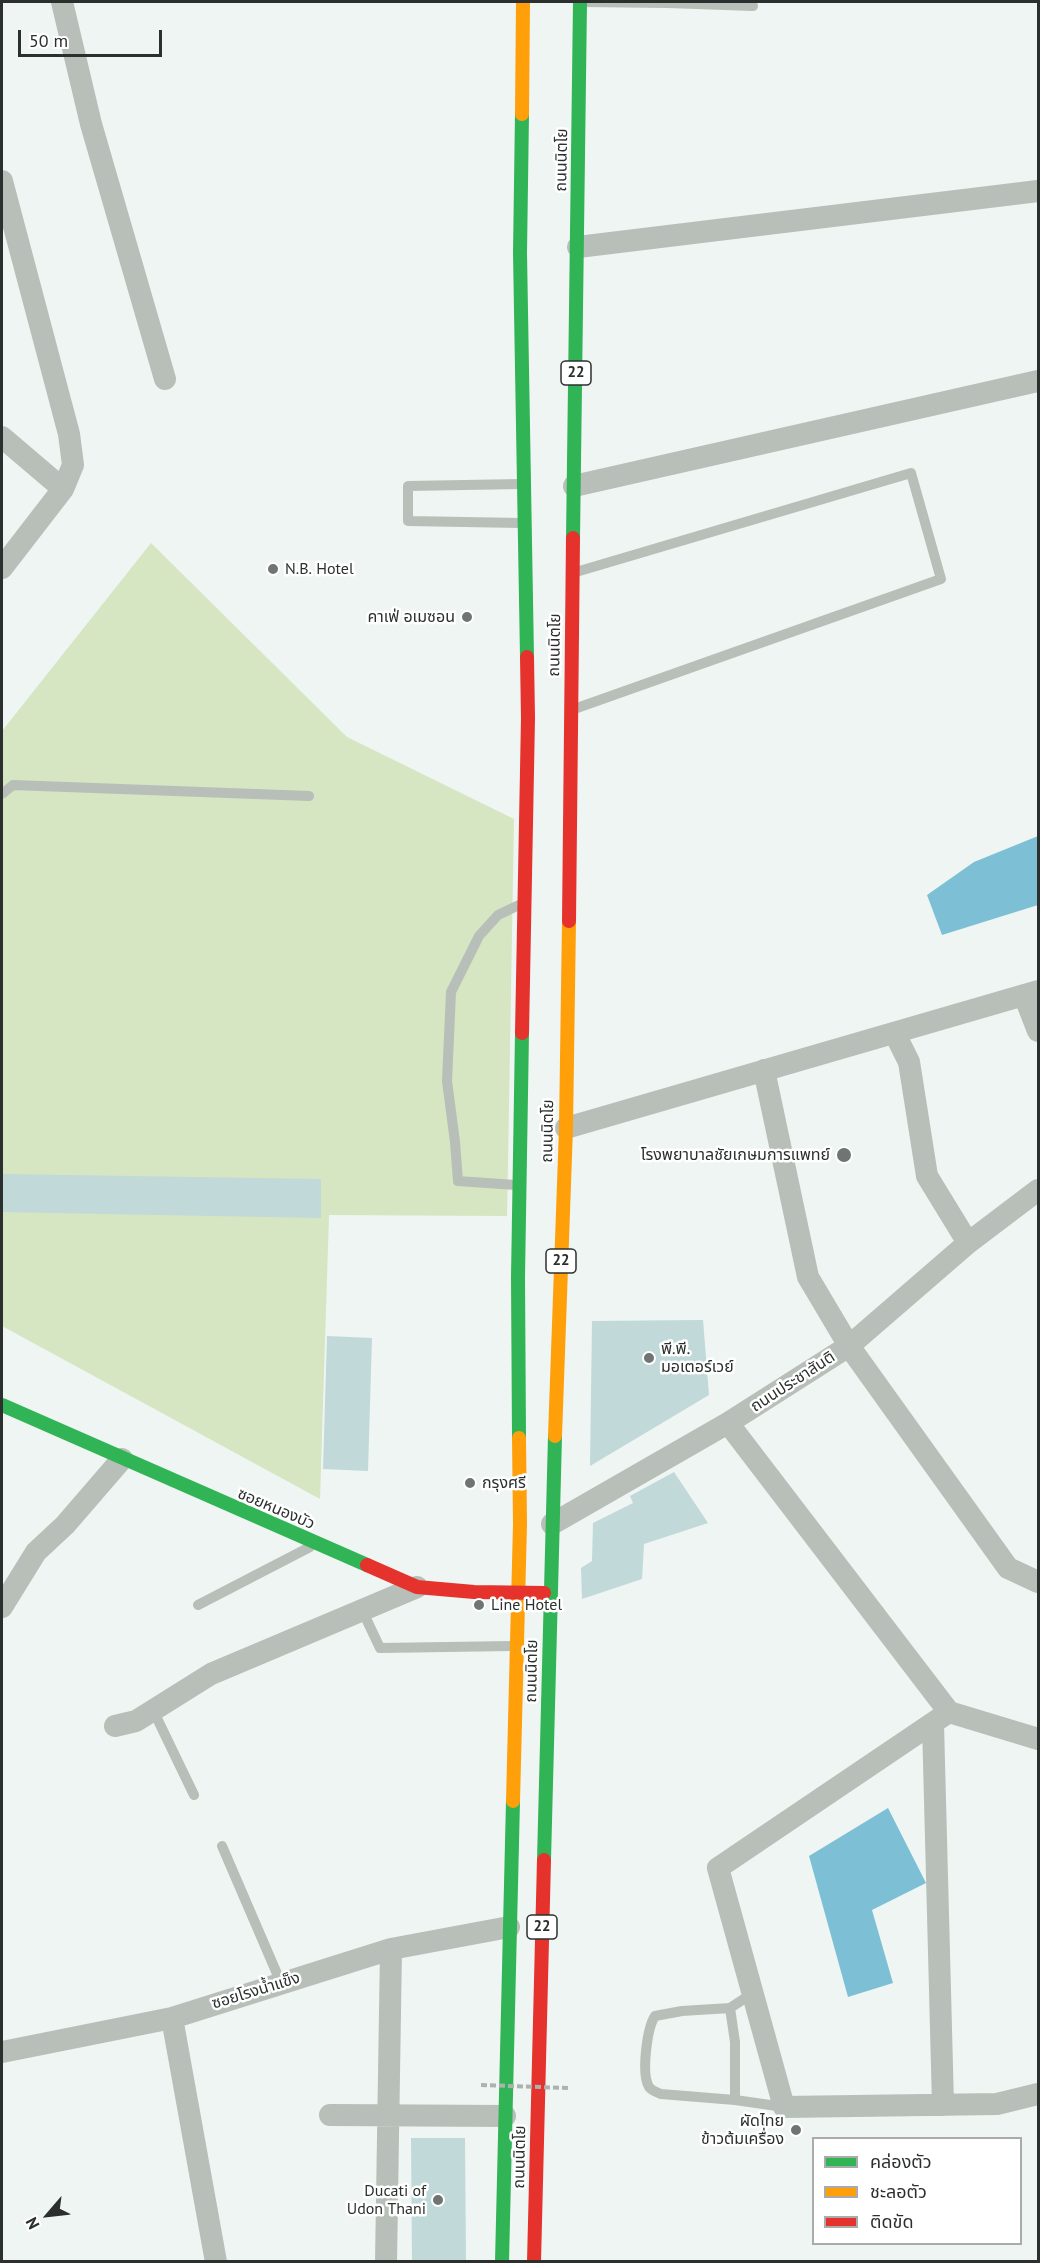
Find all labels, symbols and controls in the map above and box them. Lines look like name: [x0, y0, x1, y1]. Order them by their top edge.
scale bar: [21, 18, 165, 56]
text: 50 m: [29, 29, 68, 52]
street label: ถนนนิตโย: [552, 128, 572, 192]
road number: 22: [561, 361, 591, 385]
place label: N.B. Hotel: [285, 559, 354, 579]
marker: N.B. Hotel: [266, 562, 280, 576]
place label: คาเฟ่ อเมซอน: [367, 607, 455, 627]
marker: คาเฟ่ อเมซอน: [460, 610, 474, 624]
street label: ถนนนิตโย: [545, 613, 565, 677]
street label: ถนนนิตโย: [538, 1099, 558, 1163]
place label: โรงพยาบาลชัยเกษมการแพทย์: [641, 1145, 830, 1165]
marker: โรงพยาบาลชัยเกษมการแพทย์: [835, 1146, 853, 1164]
road number: 22: [546, 1249, 576, 1273]
place label: พี.พี. มอเตอร์เวย์: [661, 1339, 734, 1377]
street label: ถนนประชาสันติ: [747, 1348, 839, 1416]
marker: พี.พี. มอเตอร์เวย์: [642, 1351, 656, 1365]
place label: กรุงศรี: [482, 1473, 526, 1493]
marker: กรุงศรี: [463, 1476, 477, 1490]
street label: ซอยหนองบัว: [234, 1484, 318, 1534]
place label: Line Hotel: [491, 1595, 562, 1615]
marker: Line Hotel: [472, 1598, 486, 1612]
street label: ถนนนิตโย: [522, 1639, 542, 1703]
road number: 22: [527, 1915, 557, 1939]
street label: ซอยโรงน้ำแข็ง: [210, 1968, 302, 2014]
place label: ผัดไทย ข้าวต้มเครื่อง: [701, 2111, 784, 2149]
marker: ผัดไทย ข้าวต้มเครื่อง: [789, 2123, 803, 2137]
street label: ถนนนิตโย: [510, 2125, 530, 2189]
legend: [812, 2137, 1022, 2245]
text: คล่องตัว: [870, 2150, 932, 2173]
text: ชะลอตัว: [870, 2180, 927, 2203]
place label: Ducati of Udon Thani: [347, 2181, 426, 2219]
north arrow: [18, 2185, 78, 2245]
marker: Ducati of Udon Thani: [431, 2193, 445, 2207]
text: ติดขัด: [870, 2210, 913, 2233]
text: N: [21, 2214, 43, 2233]

